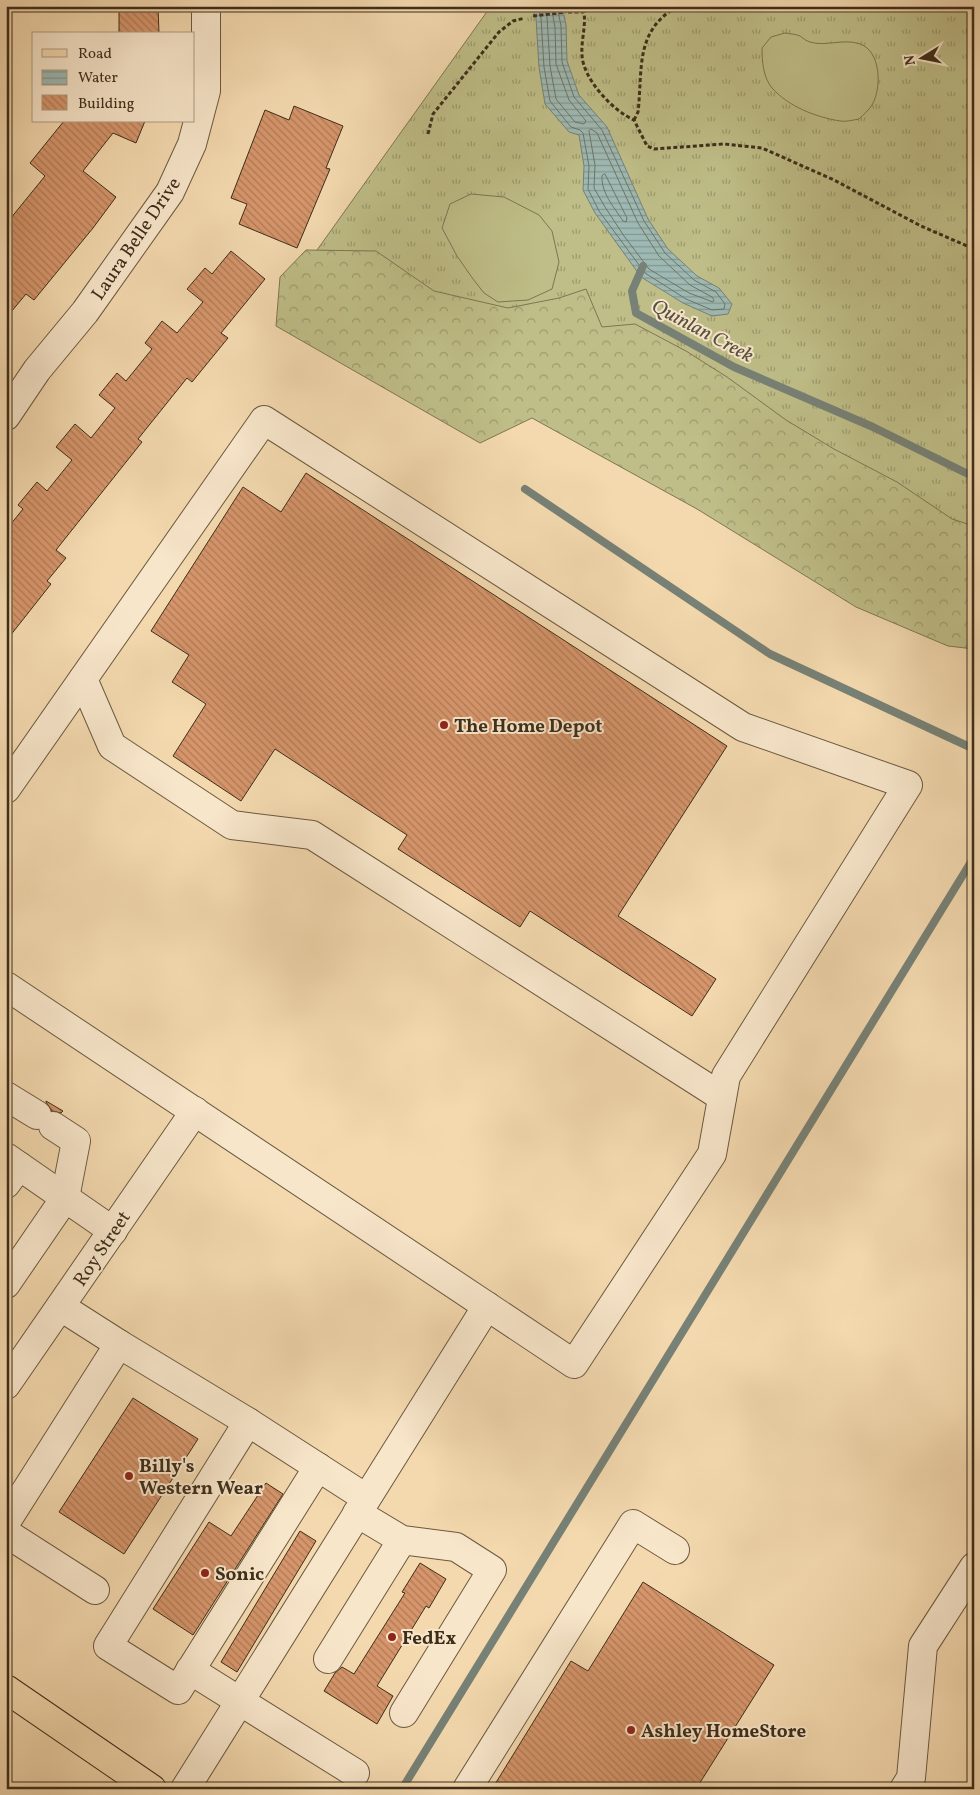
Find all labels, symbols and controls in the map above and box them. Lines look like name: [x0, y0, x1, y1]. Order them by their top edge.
legend: [32, 32, 195, 122]
north arrow: [898, 32, 948, 82]
text: Road: [78, 44, 112, 65]
text: N: [900, 53, 921, 67]
text: Water: [78, 68, 118, 89]
text: Building: [78, 94, 135, 115]
street label: Laura Belle Drive: [86, 172, 188, 306]
water label: Quinlan Creek: [646, 293, 758, 370]
place label: The Home Depot: [454, 714, 603, 740]
marker: The Home Depot: [438, 719, 450, 731]
street label: Roy Street: [68, 1206, 138, 1292]
place label: Billy's Western Wear: [139, 1454, 263, 1502]
marker: Billy's Western Wear: [123, 1470, 135, 1482]
place label: Sonic: [215, 1562, 264, 1588]
marker: Sonic: [199, 1567, 211, 1579]
place label: FedEx: [402, 1626, 456, 1652]
marker: FedEx: [386, 1631, 398, 1643]
place label: Ashley HomeStore: [641, 1719, 807, 1745]
marker: Ashley HomeStore: [625, 1724, 637, 1736]

